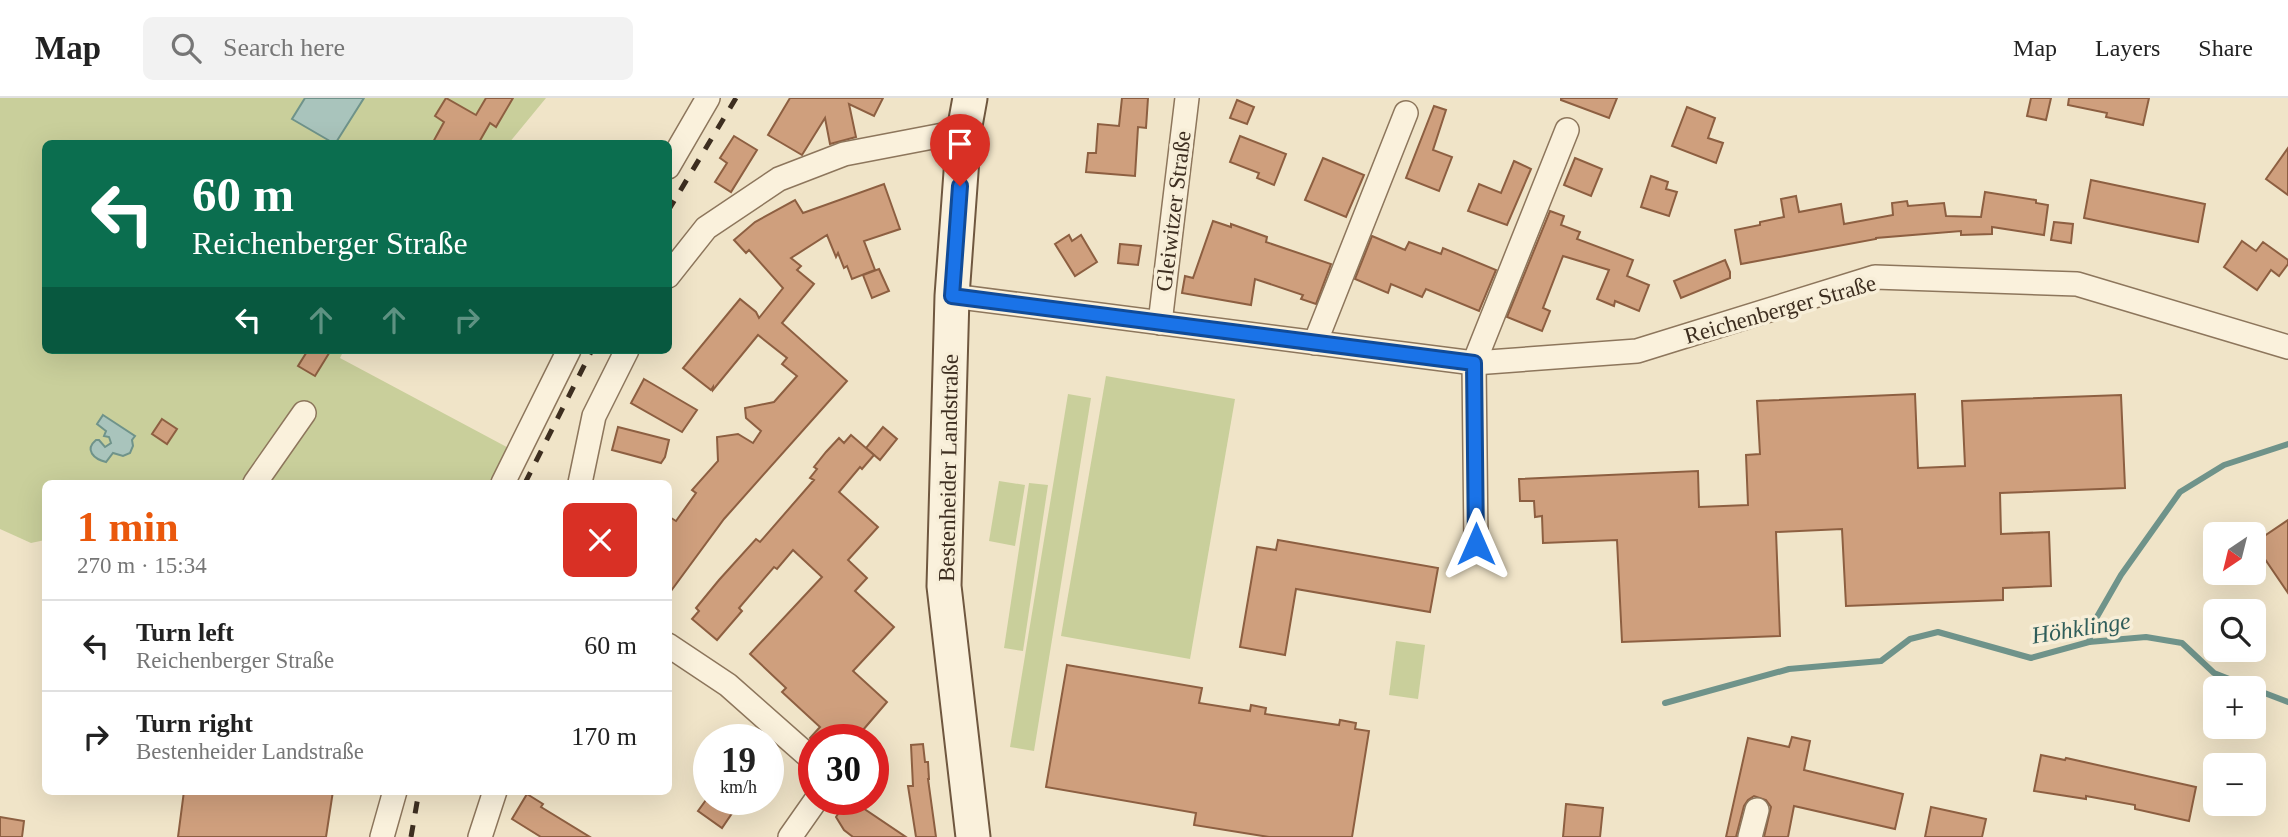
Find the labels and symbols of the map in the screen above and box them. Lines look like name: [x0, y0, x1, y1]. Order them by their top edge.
pin: [930, 114, 990, 186]
street label: Gleiwitzer Straße: [1151, 129, 1196, 293]
street label: Reichenberger Straße: [1681, 270, 1879, 349]
street label: Bestenheider Landstraße: [934, 354, 963, 582]
position arrow: [1439, 507, 1513, 581]
north arrow: [2203, 522, 2266, 584]
water label: Höhklinge: [2029, 607, 2133, 649]
speed limit sign: 30: [798, 724, 889, 815]

